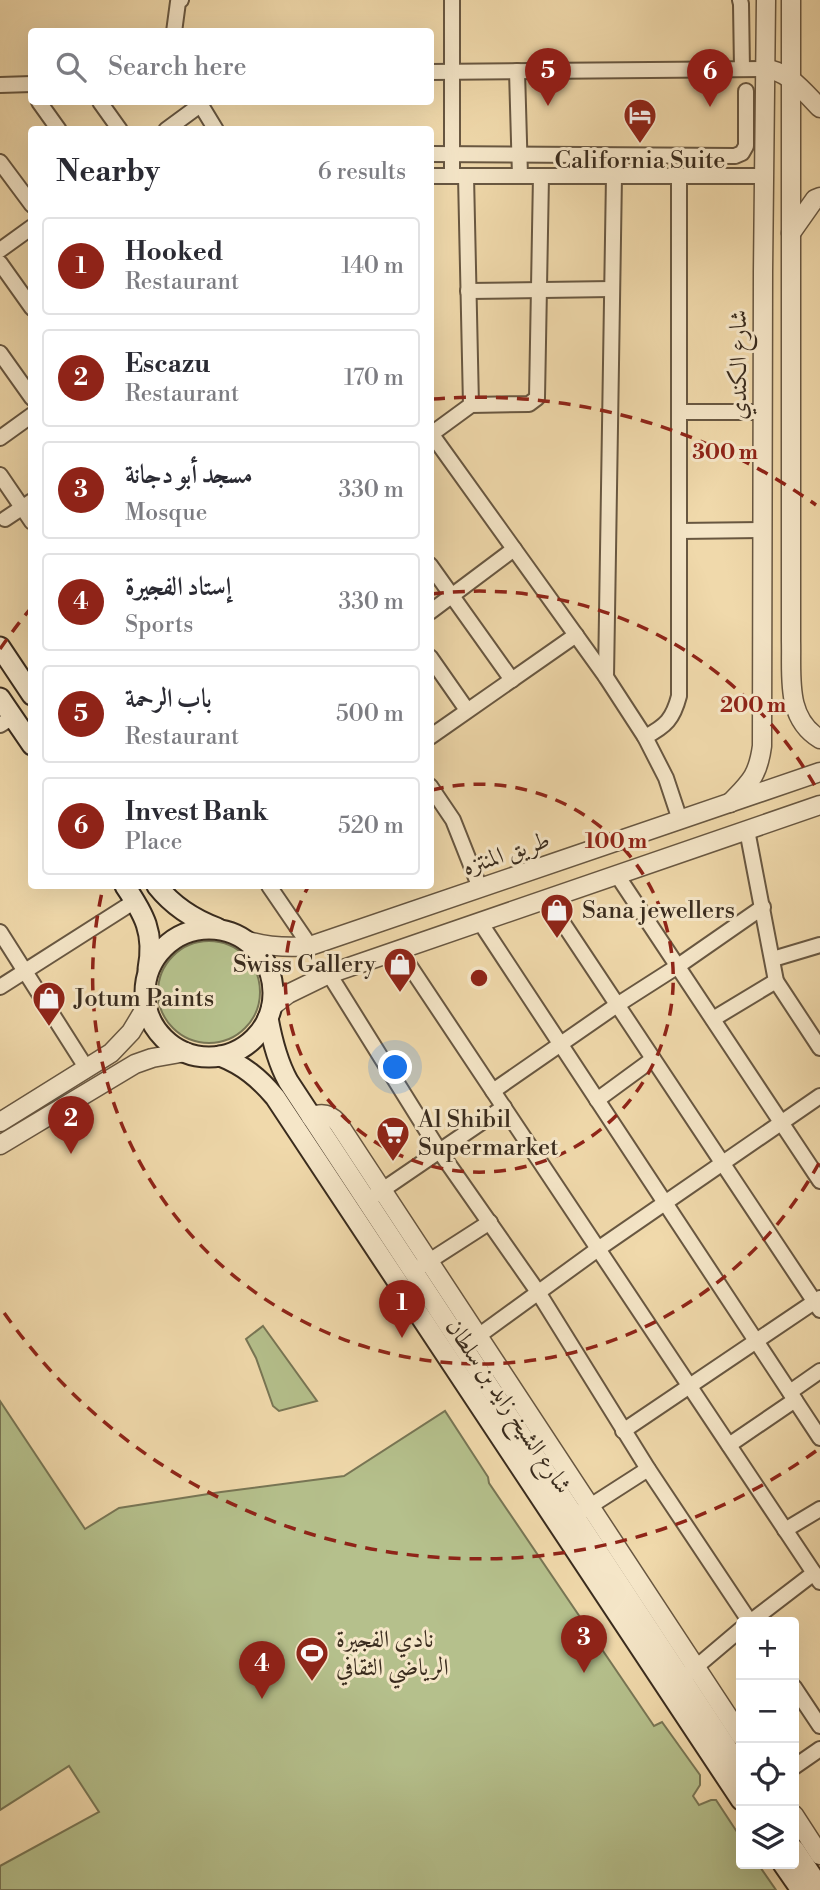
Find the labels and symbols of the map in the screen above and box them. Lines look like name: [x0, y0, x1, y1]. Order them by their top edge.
pin: 5: [525, 48, 571, 106]
pin: 6: [687, 49, 733, 107]
hotel icon: California Suite: [621, 96, 659, 145]
place label: California Suite: [555, 146, 725, 176]
street label: شارع الكندي: [724, 310, 758, 420]
text: 300 m: [692, 440, 758, 466]
text: 200 m: [720, 693, 786, 719]
street label: طريق المنتزه: [459, 825, 554, 883]
text: 100 m: [585, 829, 647, 855]
shop icon: Sana jewellers: [538, 891, 576, 940]
place label: Sana jewellers: [582, 896, 735, 926]
shop icon: Swiss Gallery: [381, 945, 419, 994]
place label: Swiss Gallery: [233, 950, 376, 980]
centre of rings: [467, 966, 491, 990]
shop icon: Jotum Paints: [30, 979, 68, 1028]
place label: Jotum Paints: [73, 984, 214, 1014]
your location: [378, 1050, 412, 1084]
pin: 2: [48, 1096, 94, 1154]
place label: Al Shibil Supermarket: [417, 1105, 559, 1163]
supermarket icon: Al Shibil Supermarket: [374, 1114, 412, 1163]
pin: 1: [379, 1280, 425, 1338]
street label: شارع الشيخ زايد بن سلطان: [434, 1313, 578, 1503]
pin: 3: [561, 1615, 607, 1673]
place label: نادي الفجيرة الرياضي الثقافي: [336, 1625, 449, 1689]
sports icon: نادي الفجيرة الرياضي الثقافي: [293, 1634, 331, 1683]
pin: 4: [239, 1641, 285, 1699]

